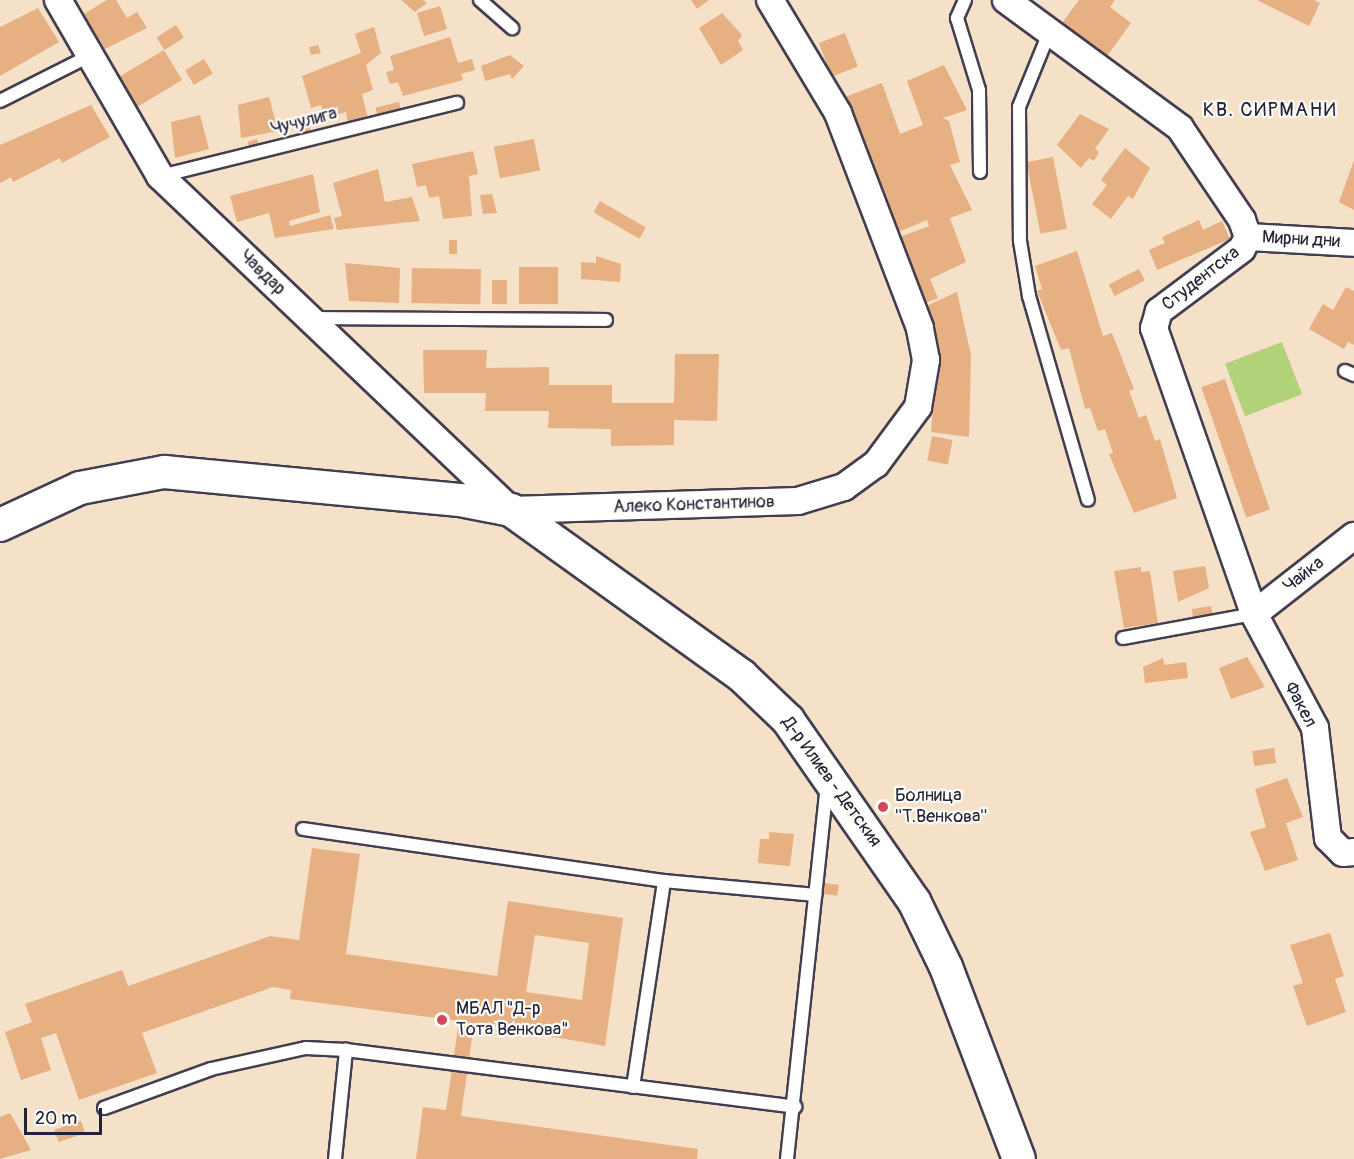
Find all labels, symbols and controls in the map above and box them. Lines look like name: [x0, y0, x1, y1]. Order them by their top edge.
district label: КВ. СИРМАНИ: [1203, 97, 1337, 121]
street label: Чучулига: [269, 103, 339, 141]
street label: Мирни дни: [1261, 227, 1341, 253]
street label: Студентска: [1158, 242, 1244, 316]
street label: Чавдар: [234, 246, 290, 300]
street label: Алеко Константинов: [613, 491, 775, 519]
street label: Чайка: [1279, 552, 1329, 598]
street label: Факел: [1279, 679, 1321, 731]
street label: Д-р Илиев - Детския: [776, 713, 886, 851]
place label: Болница ''Т.Венкова'': [895, 786, 987, 828]
marker: Болница ''Т.Венкова'': [876, 800, 890, 814]
place label: МБАЛ "Д-р Тота Венкова": [456, 999, 568, 1042]
marker: МБАЛ "Д-р Тота Венкова": [433, 1011, 451, 1029]
scale bar: [27, 1096, 105, 1134]
text: 20 m: [35, 1107, 77, 1130]

